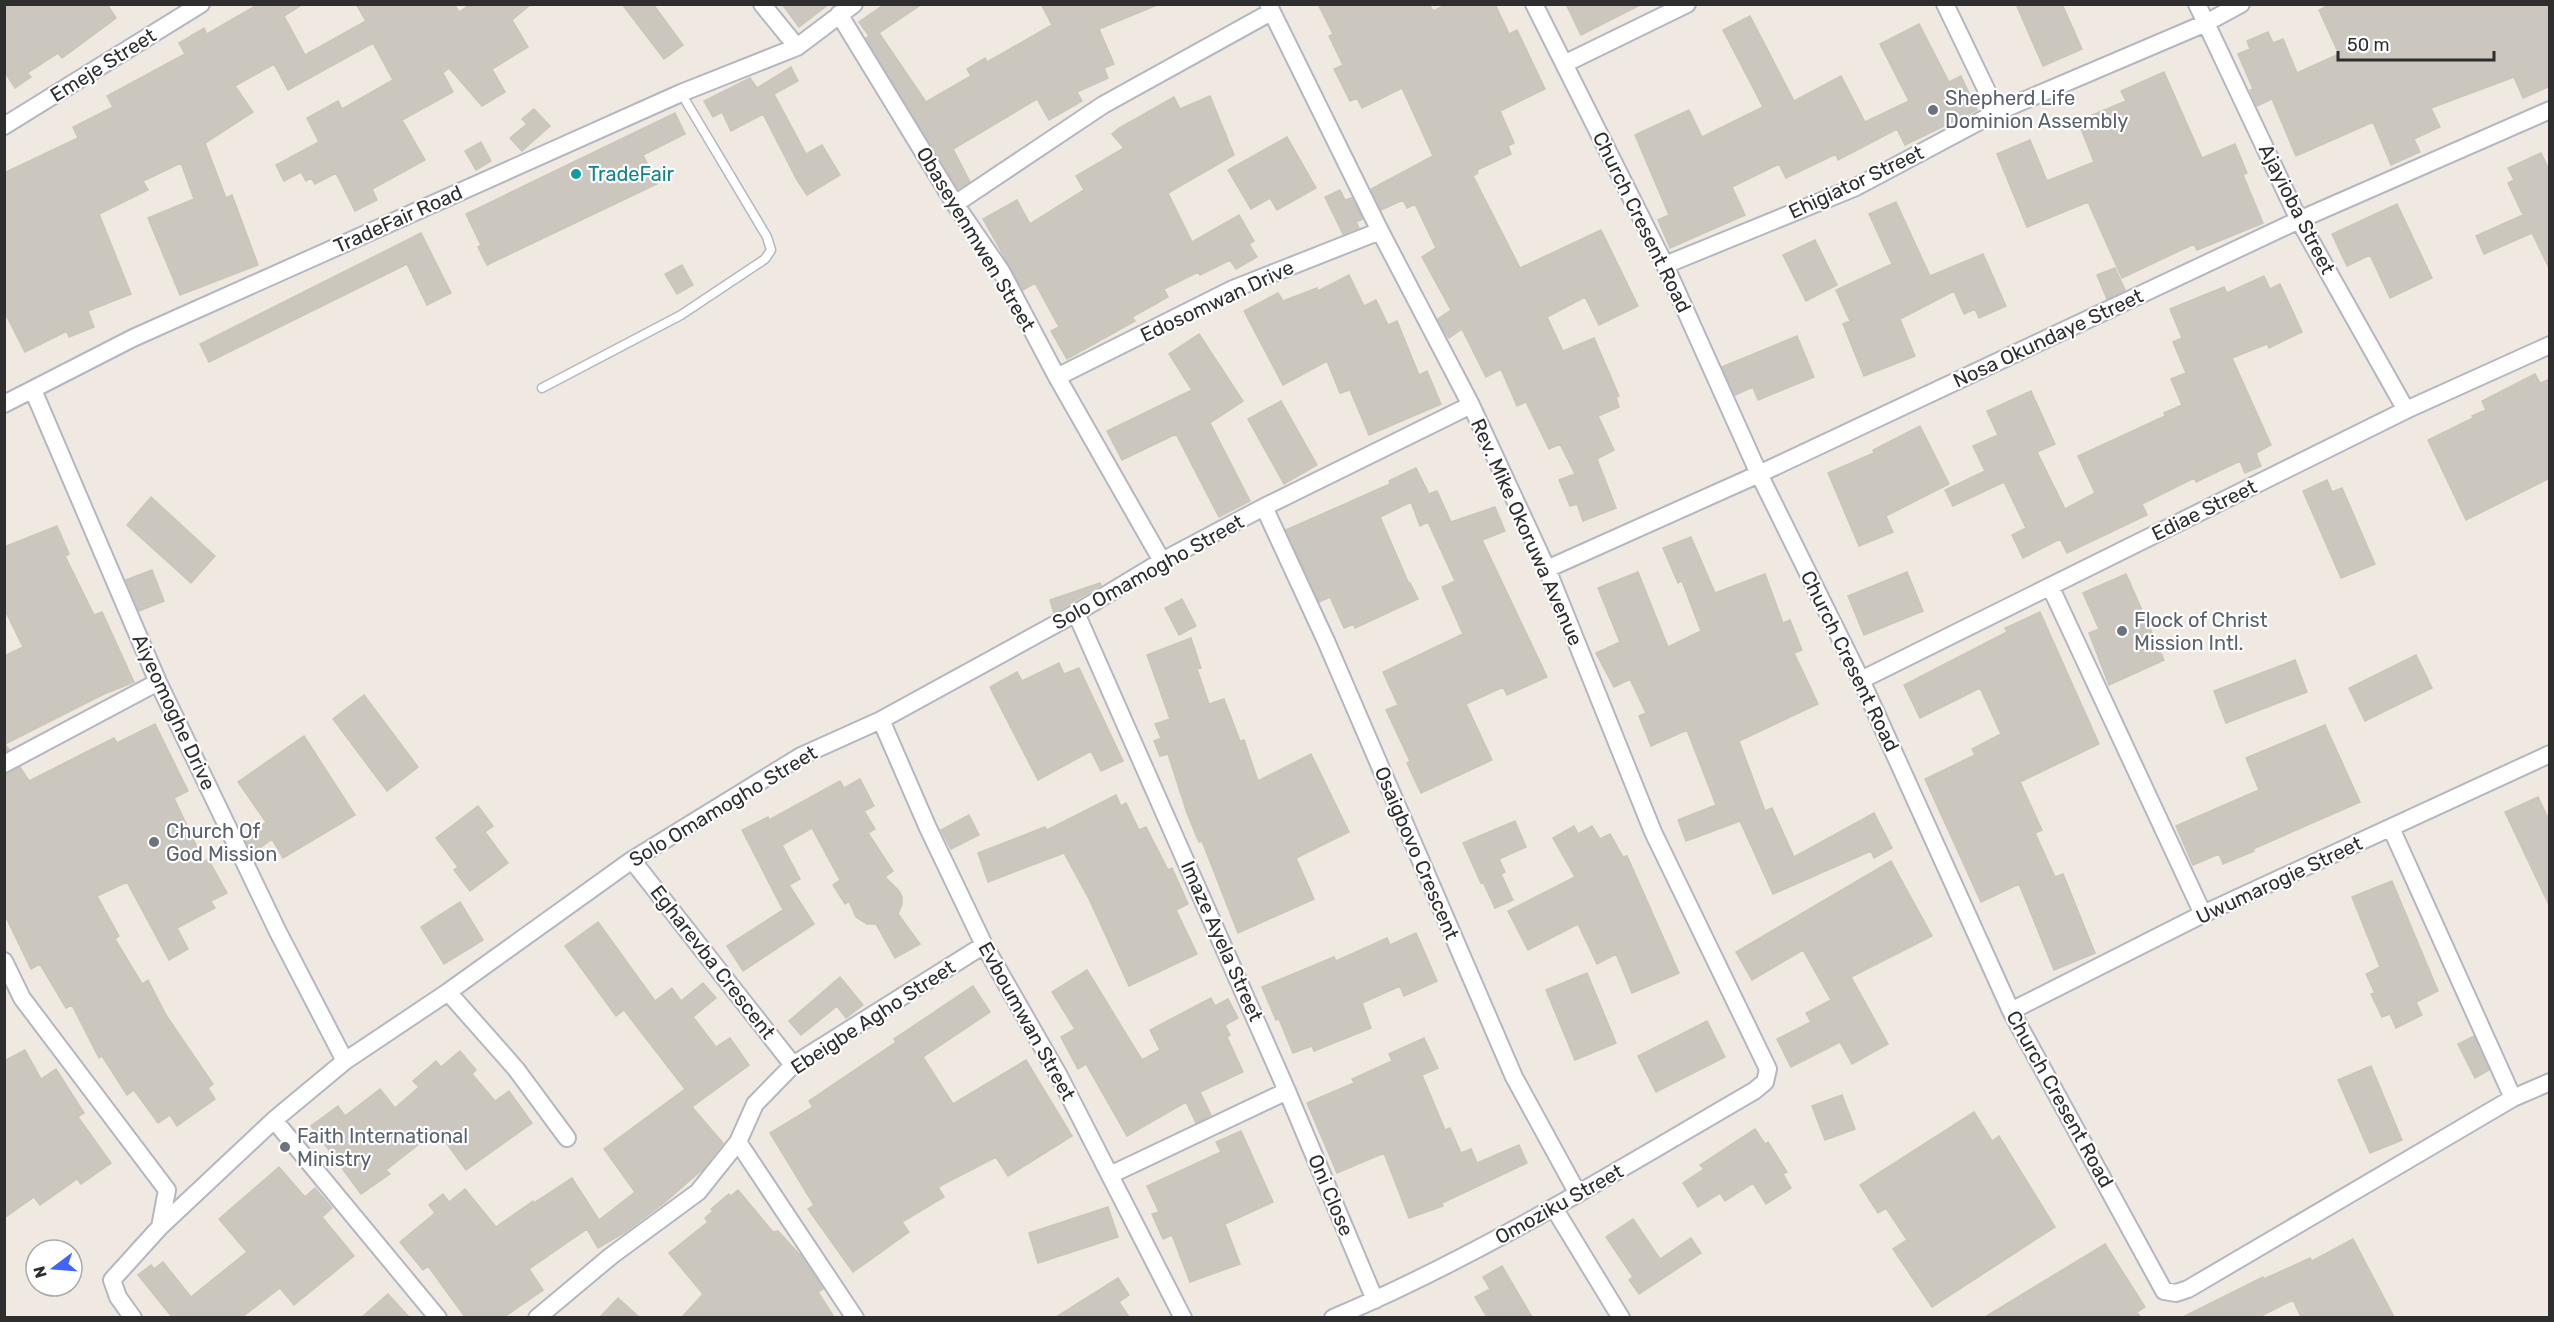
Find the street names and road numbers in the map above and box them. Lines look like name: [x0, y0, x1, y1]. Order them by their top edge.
street label: Emeje Street: [46, 23, 160, 107]
street label: Church Cresent Road: [1588, 128, 1696, 316]
street label: Ehigiator Street: [1785, 140, 1927, 224]
street label: Ajayioba Street: [2254, 140, 2340, 278]
street label: Obaseyenmwen Street: [911, 142, 1041, 336]
street label: TradeFair Road: [330, 180, 466, 258]
street label: Edosomwan Drive: [1136, 255, 1298, 347]
street label: Nosa Okundaye Street: [1949, 283, 2147, 393]
street label: Rev. Mike Okoruwa Avenue: [1466, 415, 1588, 649]
street label: Ediae Street: [2148, 474, 2261, 546]
street label: Solo Omamogho Street: [1048, 509, 1248, 635]
street label: Church Cresent Road: [1796, 567, 1904, 755]
street label: Aiyeomoghe Drive: [127, 630, 221, 794]
street label: Solo Omamogho Street: [625, 740, 822, 872]
street label: Osaigbovo Crescent: [1370, 763, 1464, 943]
street label: Uwumarogie Street: [2192, 831, 2366, 929]
street label: Imaze Ayela Street: [1176, 857, 1268, 1025]
street label: Egharevba Crescent: [646, 880, 781, 1044]
street label: Evboumwan Street: [973, 938, 1081, 1105]
street label: Ebeigbe Agho Street: [786, 955, 960, 1079]
street label: Church Cresent Road: [2001, 1006, 2119, 1192]
street label: Oni Close: [1303, 1151, 1359, 1239]
street label: Omoziku Street: [1491, 1159, 1627, 1249]

